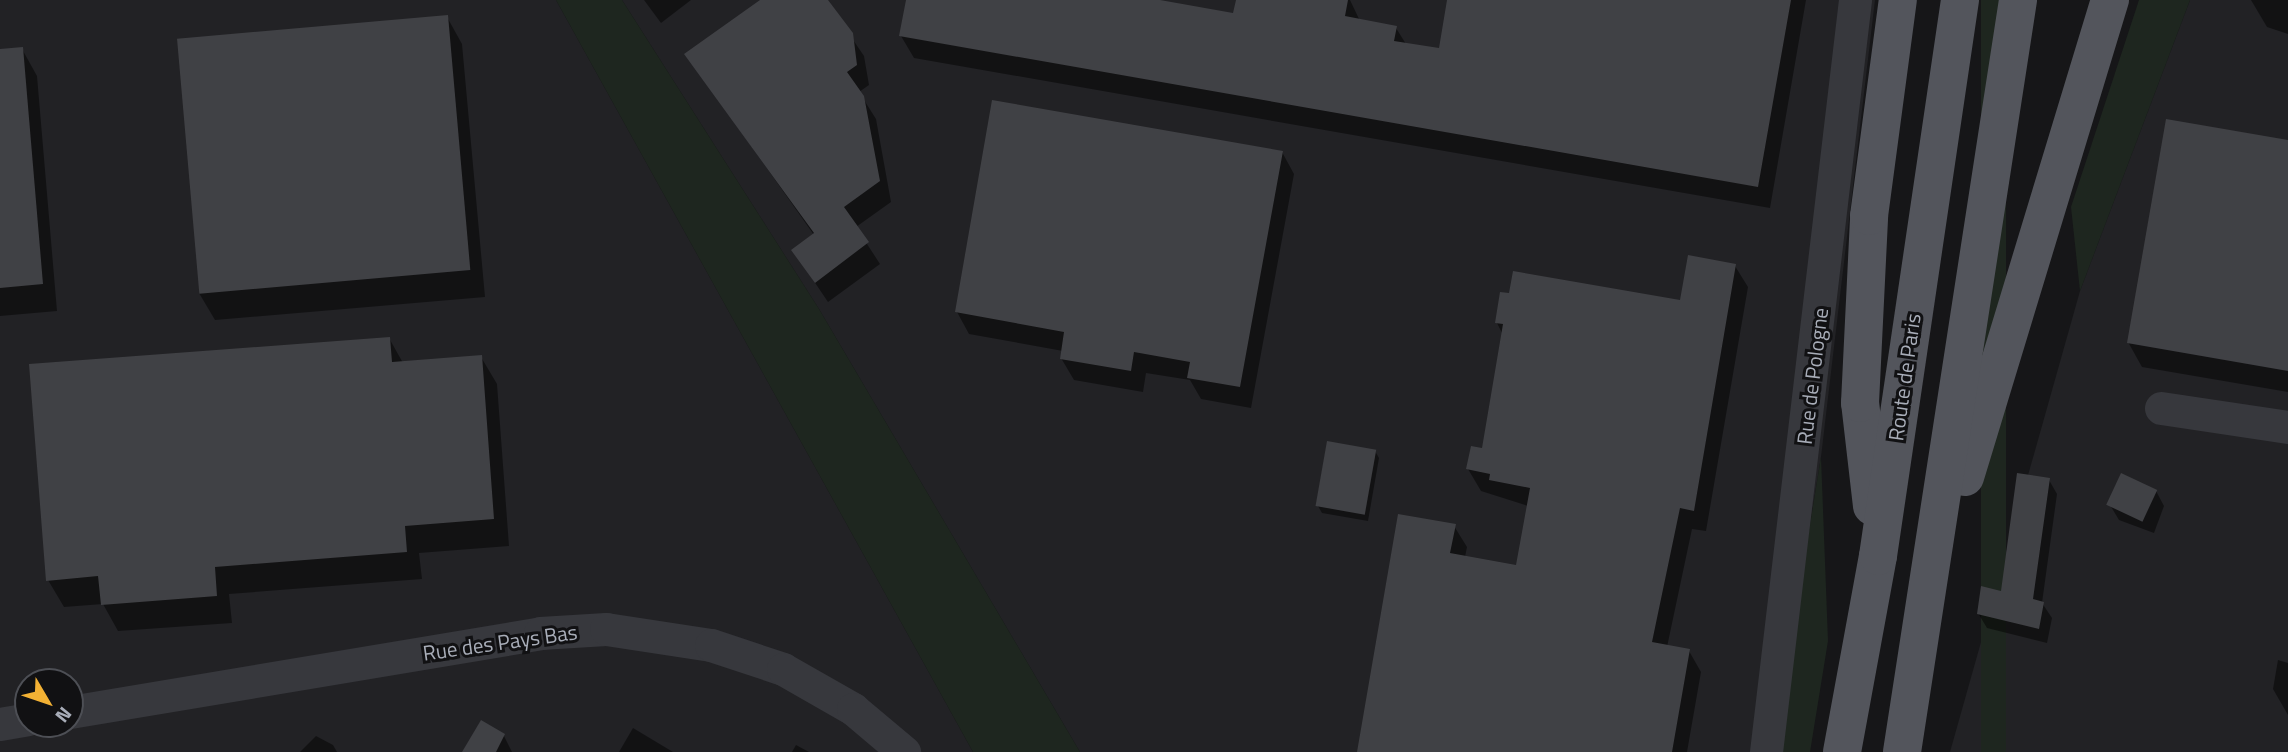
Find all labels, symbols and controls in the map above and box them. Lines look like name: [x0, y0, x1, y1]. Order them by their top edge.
street label: Rue de Pologne: [1791, 306, 1833, 446]
street label: Route de Paris: [1883, 312, 1925, 442]
street label: Rue des Pays Bas: [421, 619, 579, 665]
north arrow: [14, 668, 84, 738]
text: N: [49, 701, 80, 730]

